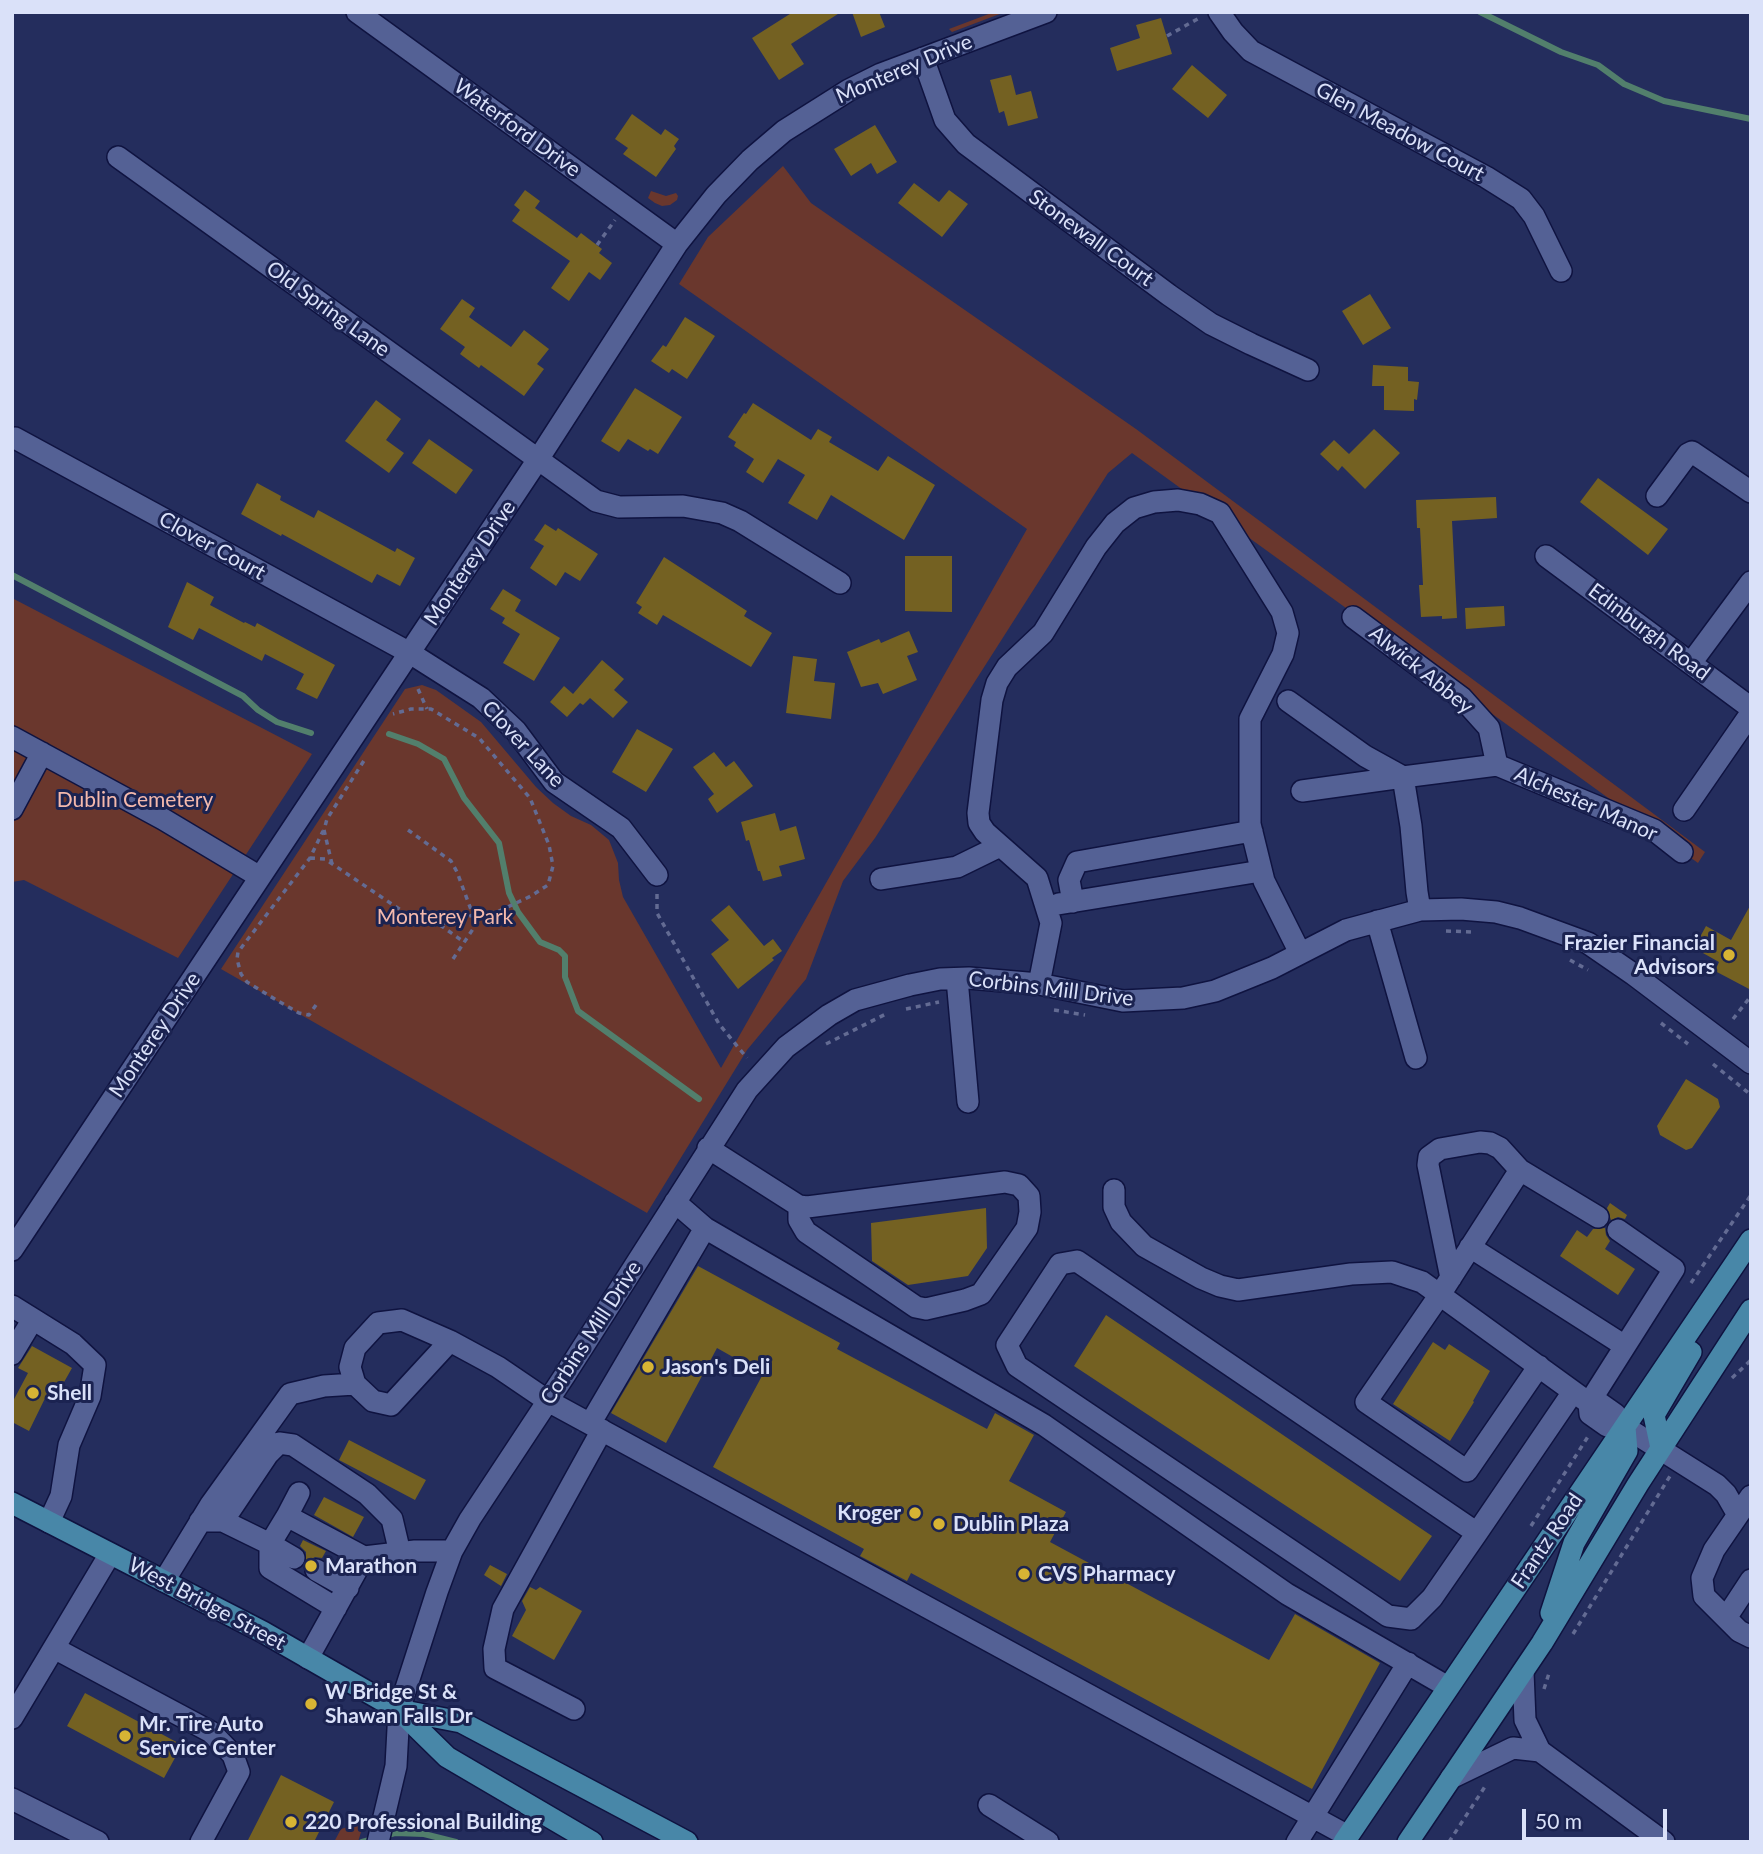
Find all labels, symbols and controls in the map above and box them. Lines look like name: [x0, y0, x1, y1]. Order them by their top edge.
street label: Monterey Drive: [832, 29, 976, 109]
street label: Waterford Drive: [449, 74, 585, 182]
street label: Glen Meadow Court: [1311, 77, 1489, 187]
street label: Stonewall Court: [1024, 184, 1158, 292]
street label: Old Spring Lane: [261, 256, 395, 362]
street label: Monterey Drive: [419, 496, 521, 630]
street label: Clover Court: [154, 506, 270, 586]
street label: Edinburgh Road: [1583, 578, 1715, 686]
street label: Alwick Abbey: [1364, 621, 1478, 719]
street label: Clover Lane: [477, 695, 569, 793]
street label: Alchester Manor: [1511, 761, 1661, 847]
park label: Dublin Cemetery: [57, 787, 213, 813]
park label: Monterey Park: [377, 904, 513, 930]
place label: Frazier Financial Advisors: [1564, 930, 1715, 980]
marker: Frazier Financial Advisors: [1721, 947, 1737, 963]
street label: Corbins Mill Drive: [967, 966, 1135, 1012]
street label: Monterey Drive: [104, 968, 206, 1102]
street label: Corbins Mill Drive: [535, 1256, 647, 1410]
place label: Jason's Deli: [662, 1354, 770, 1380]
marker: Jason's Deli: [640, 1359, 656, 1375]
place label: Shell: [47, 1380, 92, 1406]
marker: Shell: [25, 1385, 41, 1401]
street label: Frantz Road: [1506, 1489, 1588, 1593]
place label: Kroger: [837, 1500, 901, 1526]
marker: Kroger: [907, 1505, 923, 1521]
place label: Dublin Plaza: [953, 1511, 1069, 1537]
marker: Dublin Plaza: [931, 1516, 947, 1532]
street label: West Bridge Street: [124, 1552, 290, 1656]
place label: Marathon: [325, 1553, 417, 1579]
marker: Marathon: [303, 1558, 319, 1574]
place label: CVS Pharmacy: [1038, 1561, 1175, 1587]
marker: CVS Pharmacy: [1016, 1566, 1032, 1582]
place label: W Bridge St & Shawan Falls Dr: [325, 1679, 473, 1729]
marker: W Bridge St & Shawan Falls Dr: [303, 1696, 319, 1712]
place label: Mr. Tire Auto Service Center: [139, 1711, 276, 1761]
marker: Mr. Tire Auto Service Center: [117, 1728, 133, 1744]
scale bar: [1525, 1794, 1670, 1838]
text: 50 m: [1535, 1808, 1582, 1833]
place label: 220 Professional Building: [305, 1809, 542, 1835]
marker: 220 Professional Building: [283, 1814, 299, 1830]

